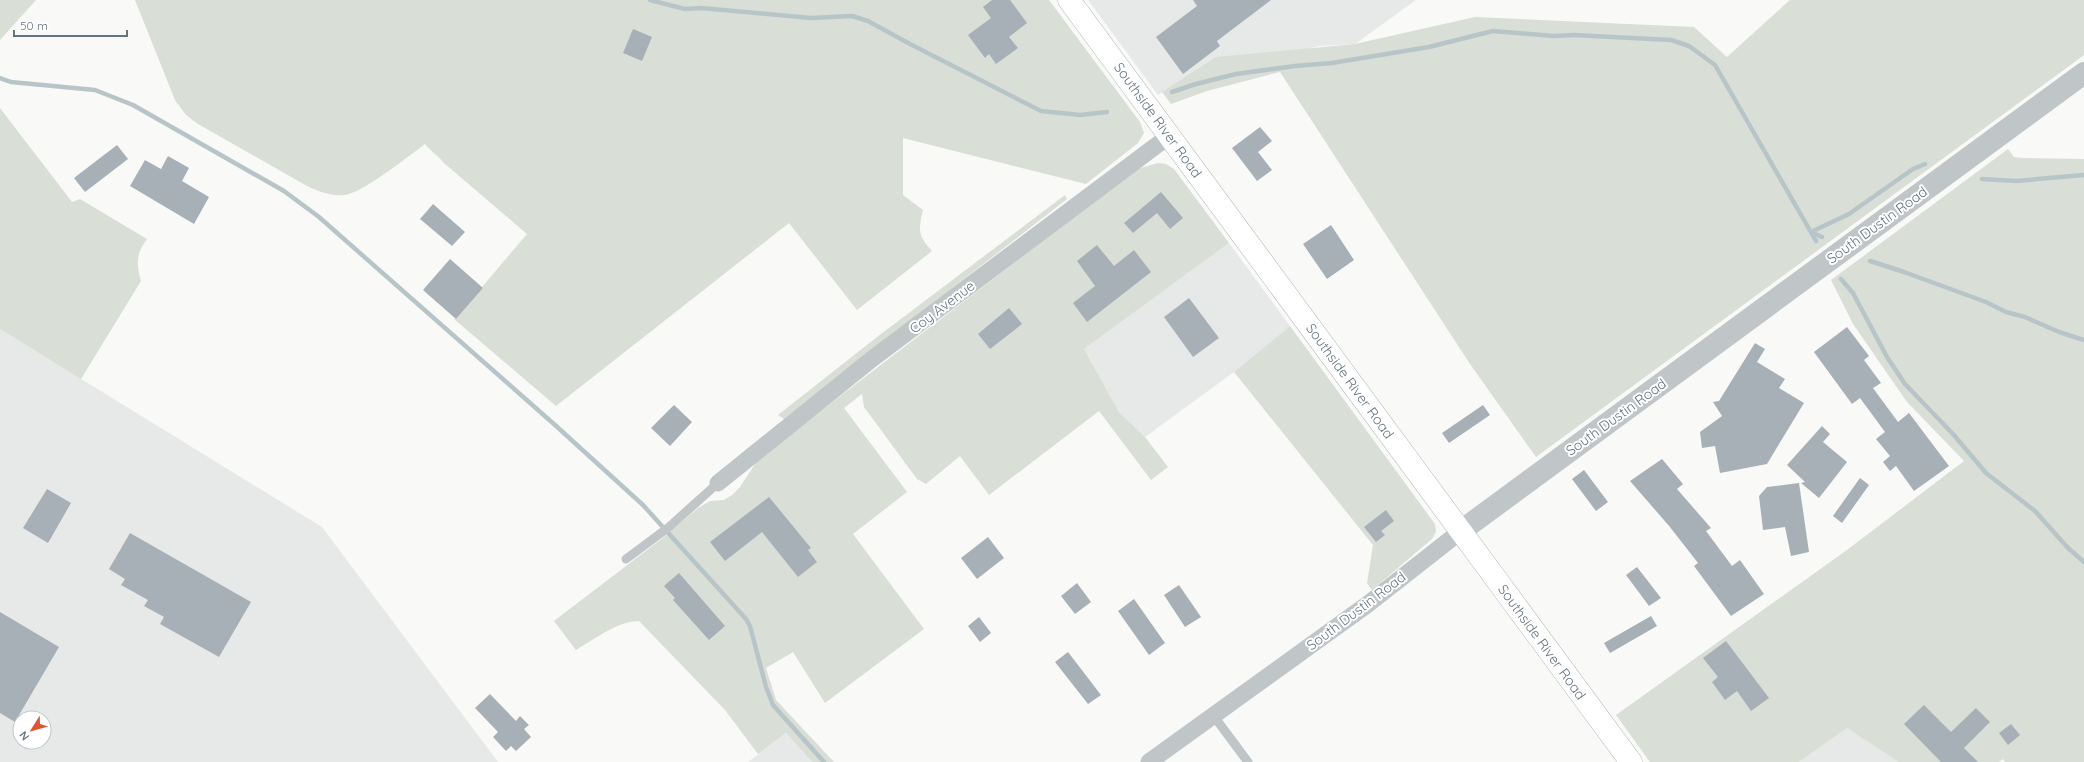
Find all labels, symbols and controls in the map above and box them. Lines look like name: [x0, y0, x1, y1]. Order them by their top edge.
scale bar: [14, 12, 127, 38]
text: 50 m: [20, 18, 48, 33]
street label: Southside River Road: [1110, 59, 1206, 181]
street label: South Dustin Road: [1823, 183, 1931, 267]
street label: Coy Avenue: [906, 277, 978, 337]
street label: Southside River Road: [1302, 320, 1398, 442]
street label: South Dustin Road: [1562, 375, 1670, 459]
street label: South Dustin Road: [1303, 568, 1409, 654]
street label: Southside River Road: [1494, 581, 1590, 703]
north arrow: [12, 710, 52, 750]
text: N: [16, 729, 32, 743]

